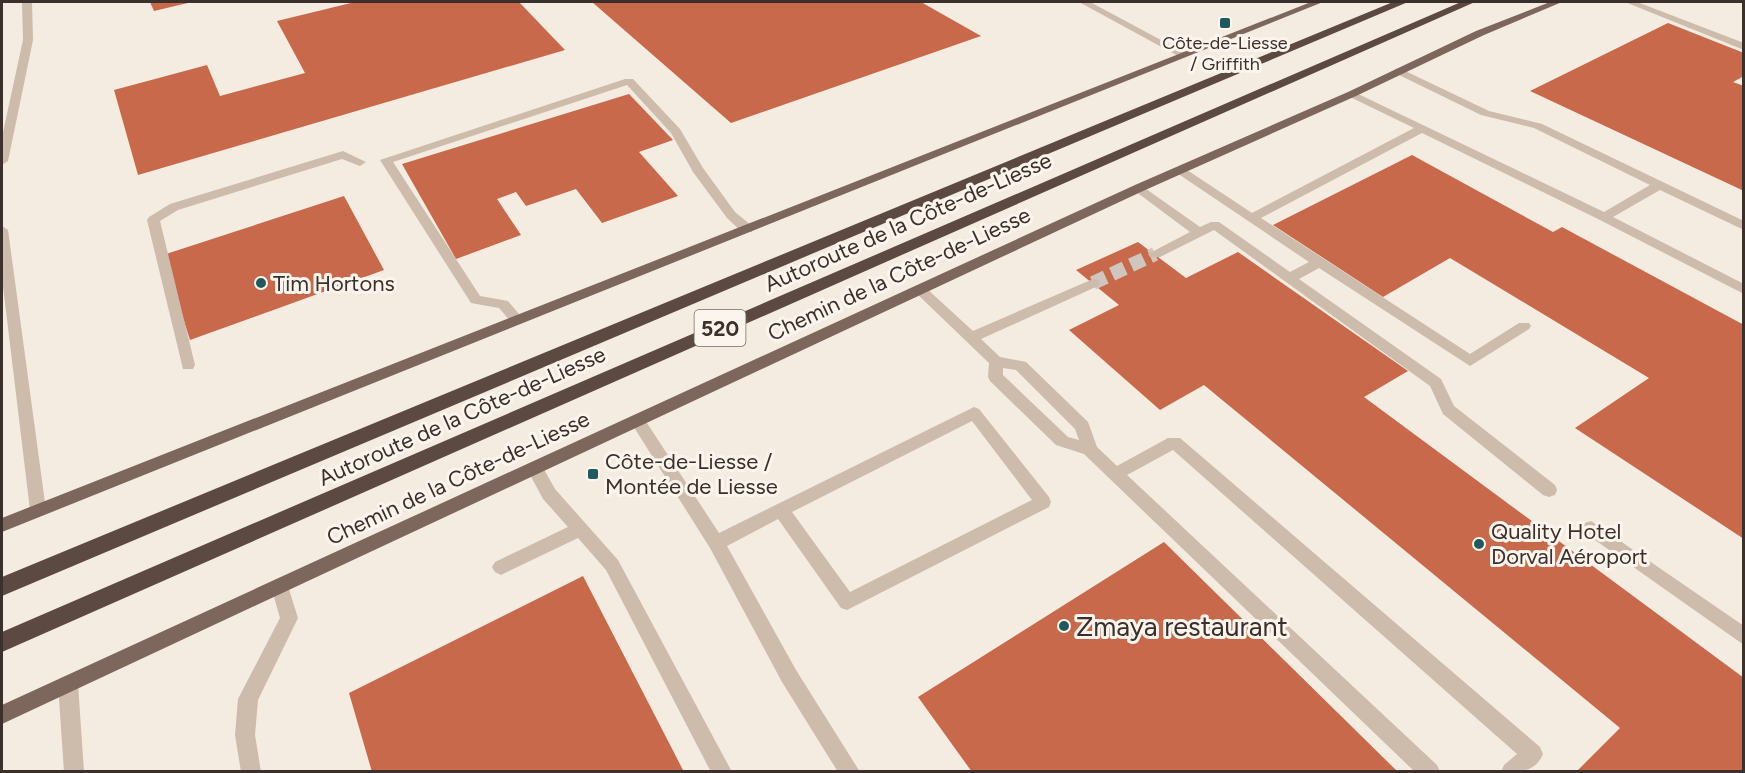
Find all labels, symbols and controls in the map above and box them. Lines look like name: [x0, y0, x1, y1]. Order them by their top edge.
marker: Côte-de-Liesse / Griffith: [1218, 16, 1232, 30]
place label: Côte-de-Liesse / Griffith: [1162, 32, 1288, 75]
street label: Autoroute de la Côte-de-Liesse: [760, 146, 1056, 298]
street label: Chemin de la Côte-de-Liesse: [763, 201, 1035, 347]
place label: Tim Hortons: [273, 270, 395, 297]
marker: Tim Hortons: [254, 276, 268, 290]
road number: 520: [694, 310, 746, 346]
street label: Autoroute de la Côte-de-Liesse: [314, 340, 610, 492]
street label: Chemin de la Côte-de-Liesse: [322, 405, 594, 551]
place label: Côte-de-Liesse / Montée de Liesse: [605, 448, 778, 500]
marker: Côte-de-Liesse / Montée de Liesse: [586, 467, 600, 481]
place label: Quality Hotel Dorval Aéroport: [1491, 518, 1648, 570]
marker: Quality Hotel Dorval Aéroport: [1472, 537, 1486, 551]
place label: Zmaya restaurant: [1076, 610, 1288, 643]
marker: Zmaya restaurant: [1057, 619, 1071, 633]

